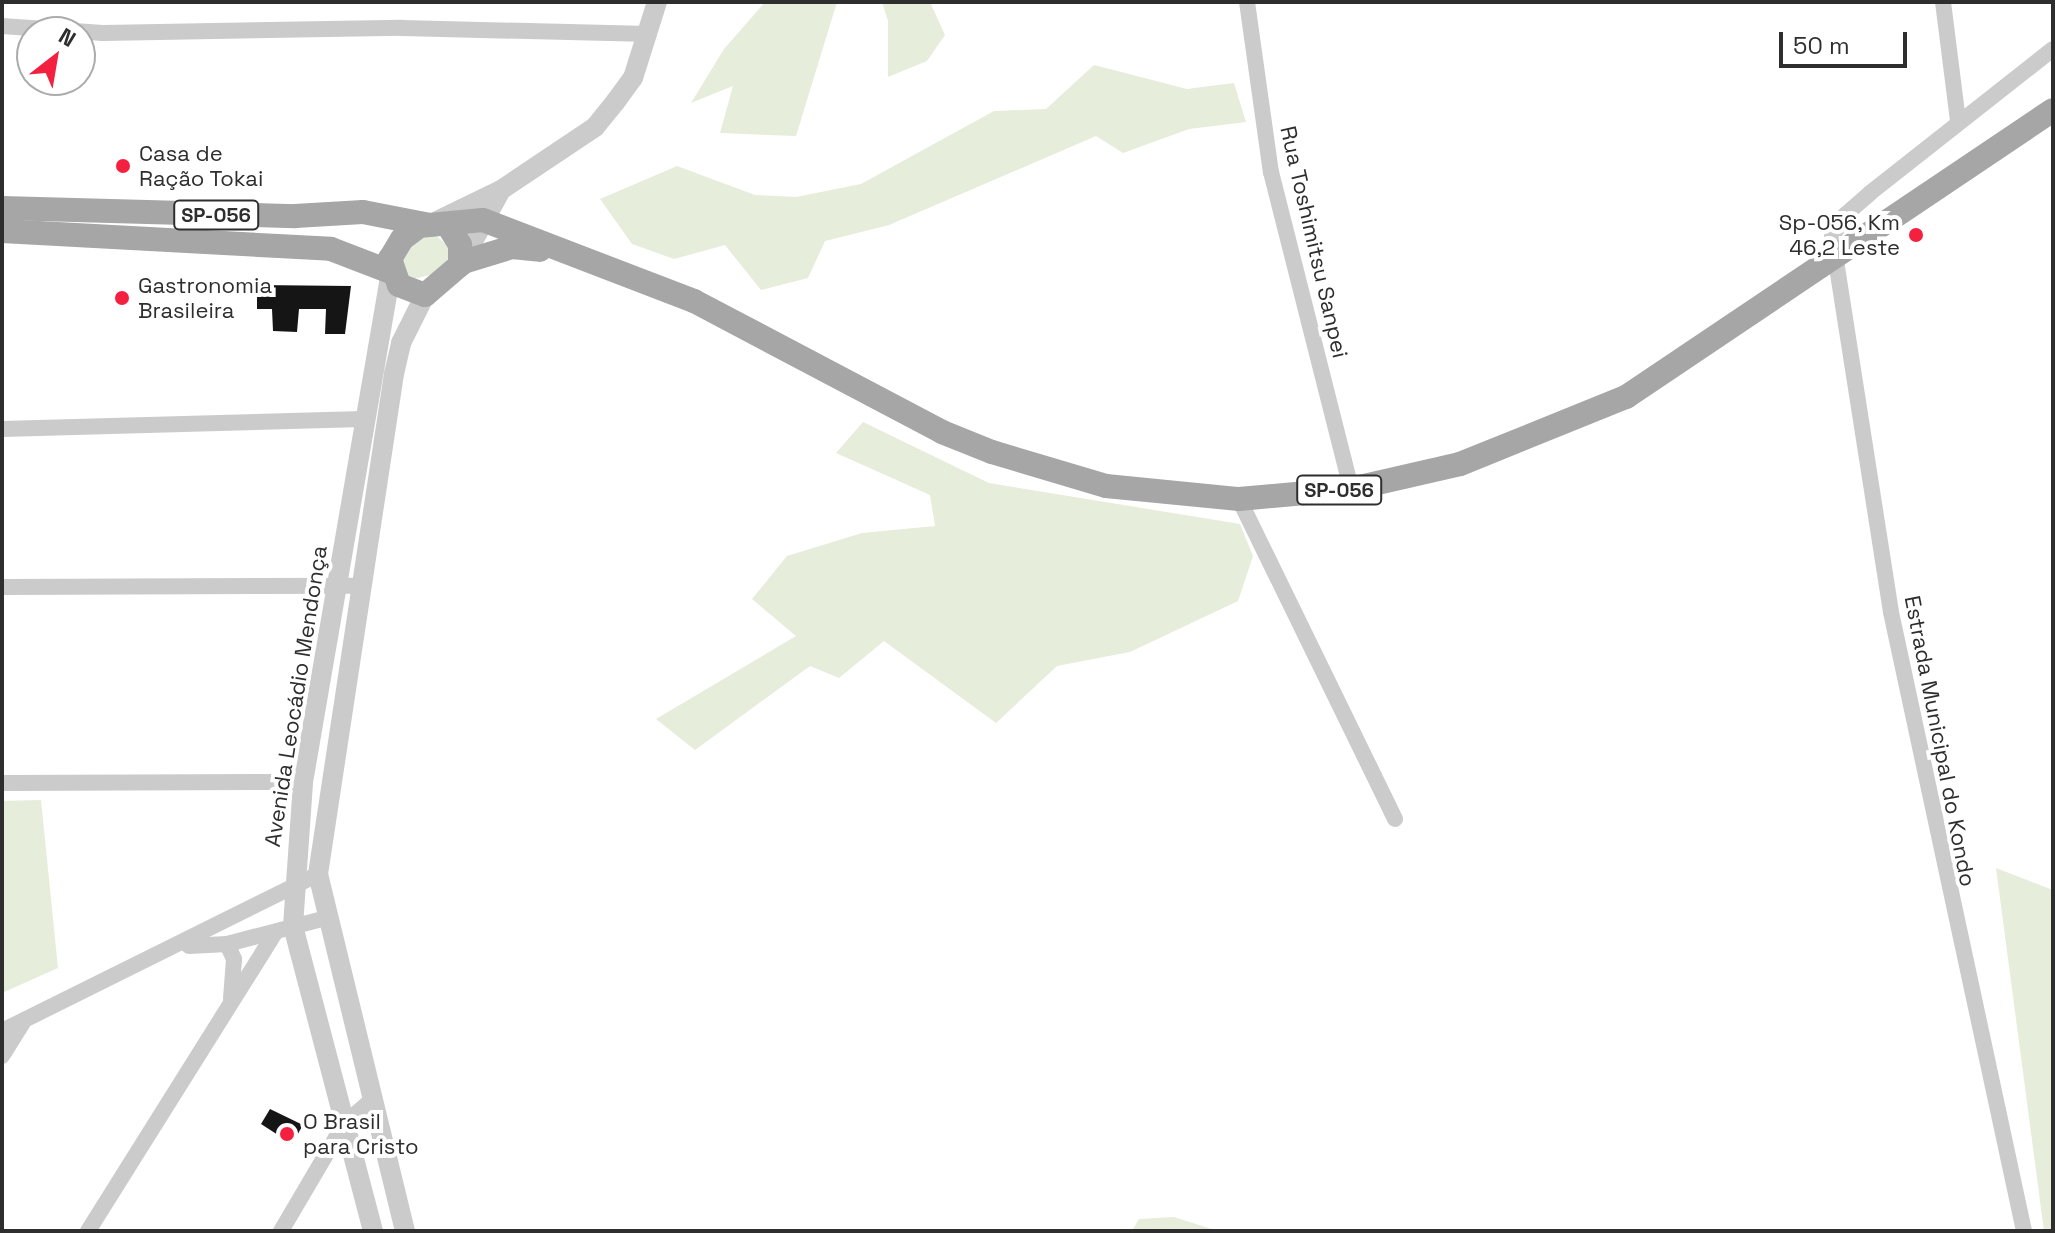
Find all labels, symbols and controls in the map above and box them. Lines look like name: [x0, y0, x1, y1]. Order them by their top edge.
north arrow: [16, 16, 96, 96]
scale bar: [1783, 16, 1911, 66]
text: N: [54, 21, 81, 53]
text: 50 m: [1793, 30, 1850, 61]
street label: Rua Toshimitsu Sanpei: [1274, 123, 1354, 361]
place label: Casa de Ração Tokai: [139, 140, 264, 192]
marker: Casa de Ração Tokai: [114, 157, 132, 175]
road number: SP-056: [172, 199, 260, 231]
place label: Sp-056, Km 46,2 Leste: [1778, 209, 1900, 260]
marker: Sp-056, Km 46,2 Leste: [1907, 226, 1925, 244]
place label: Gastronomia Brasileira: [138, 272, 272, 324]
marker: Gastronomia Brasileira: [113, 289, 131, 307]
road number: SP-056: [1295, 474, 1383, 506]
street label: Avenida Leocádio Mendonça: [259, 543, 333, 849]
street label: Estrada Municipal do Kondo: [1899, 593, 1981, 889]
place label: O Brasil para Cristo: [303, 1108, 419, 1160]
marker: O Brasil para Cristo: [278, 1125, 296, 1143]

